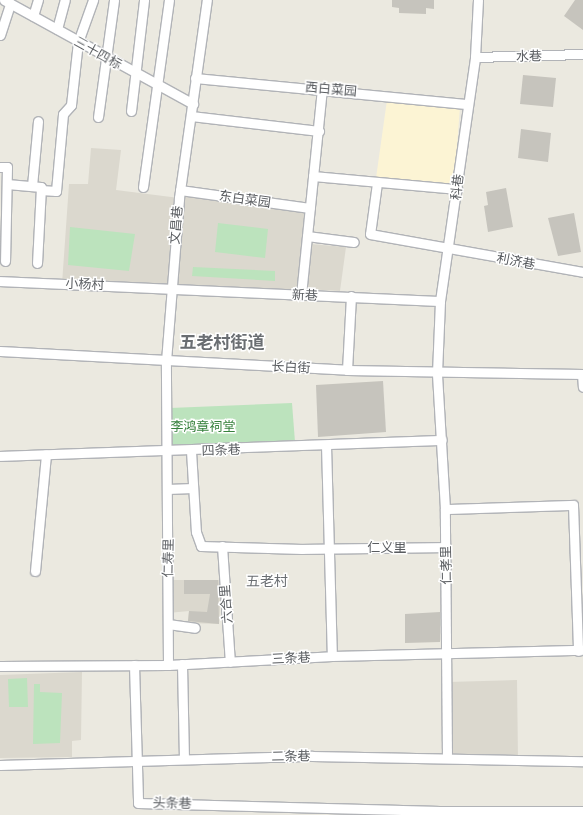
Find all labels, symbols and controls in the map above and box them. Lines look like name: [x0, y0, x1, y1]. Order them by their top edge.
street label: 三十四标: [71, 34, 125, 72]
street label: 水巷: [516, 48, 542, 64]
street label: 西白菜园: [304, 79, 358, 99]
street label: 科巷: [448, 173, 466, 201]
street label: 东白菜园: [218, 188, 272, 210]
street label: 文昌巷: [167, 205, 185, 245]
street label: 利济巷: [495, 250, 537, 272]
street label: 小杨村: [65, 276, 105, 292]
street label: 新巷: [292, 287, 318, 303]
district label: 五老村街道: [180, 332, 264, 352]
street label: 长白街: [271, 358, 311, 376]
park label: 李鸿章祠堂: [171, 418, 235, 434]
street label: 四条巷: [201, 442, 241, 458]
street label: 仁寿里: [160, 538, 176, 578]
street label: 仁义里: [368, 539, 406, 555]
street label: 仁孝里: [438, 545, 454, 585]
district label: 五老村: [246, 573, 288, 589]
street label: 六合里: [217, 584, 235, 624]
street label: 三条巷: [271, 649, 311, 667]
street label: 二条巷: [271, 748, 311, 764]
street label: 头条巷: [152, 795, 192, 811]

